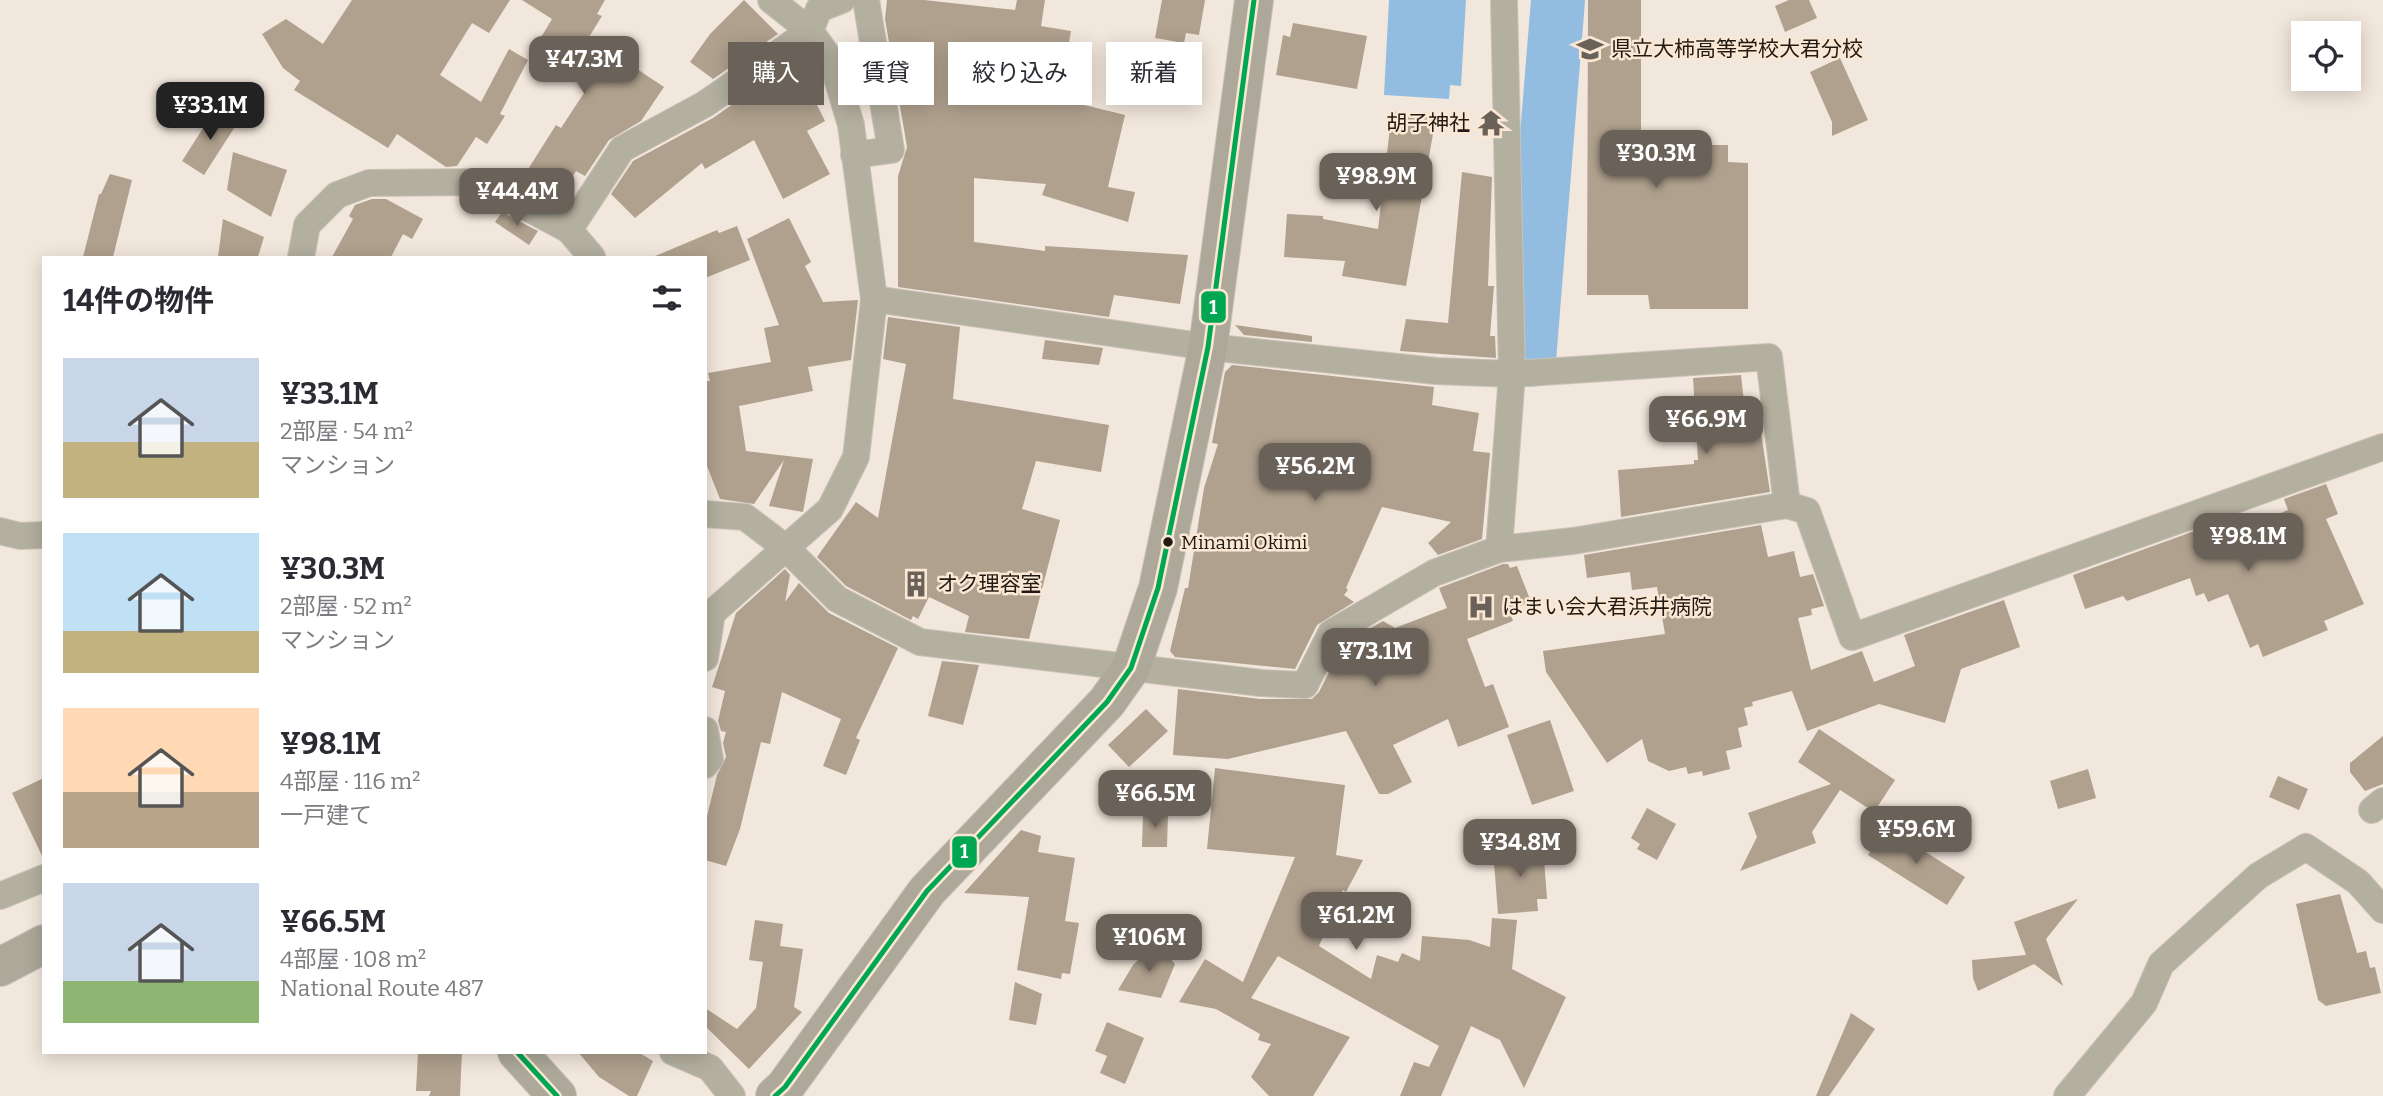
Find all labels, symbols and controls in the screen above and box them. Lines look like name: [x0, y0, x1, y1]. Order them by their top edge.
map controls: [2291, 21, 2361, 91]
button: locate: [2291, 21, 2361, 91]
school or university icon: 県立大柿高等学校大君分校: [1575, 34, 1605, 64]
pin: ¥47.3M: [527, 36, 641, 96]
place label: 県立大柿高等学校大君分校: [1611, 36, 1863, 62]
chip: 購入: [728, 42, 824, 105]
chip: 賃貸: [838, 42, 934, 105]
chip: 絞り込み: [948, 42, 1092, 105]
chip: 新着: [1106, 42, 1202, 105]
text: ¥47.3M: [545, 45, 623, 73]
pin: ¥33.1M: [153, 82, 267, 142]
text: ¥33.1M: [172, 91, 248, 119]
temple icon: 胡子神社: [1476, 108, 1506, 138]
place label: 胡子神社: [1386, 110, 1470, 136]
pin: ¥30.3M: [1599, 130, 1713, 190]
text: ¥30.3M: [1616, 139, 1696, 167]
pin: ¥98.9M: [1319, 154, 1433, 213]
text: ¥98.9M: [1335, 162, 1417, 190]
pin: ¥44.4M: [460, 168, 574, 228]
text: ¥44.4M: [475, 177, 559, 205]
icon: filters: [648, 279, 686, 317]
text: 14件の物件: [63, 283, 214, 319]
line badge: 1: [1200, 290, 1227, 324]
text: 1: [1209, 296, 1218, 319]
text: ¥33.1M: [280, 376, 379, 412]
icon: home: [119, 386, 203, 470]
pin: ¥66.9M: [1649, 396, 1763, 456]
text: ¥66.9M: [1665, 405, 1747, 433]
text: 2部屋 · 54 m²: [280, 417, 413, 445]
pin: ¥56.2M: [1258, 444, 1372, 503]
text: マンション: [280, 451, 395, 479]
text: ¥56.2M: [1275, 452, 1355, 480]
pin: ¥98.1M: [2191, 514, 2305, 573]
text: ¥98.1M: [2209, 522, 2287, 550]
place label: Minami Okimi: [1181, 531, 1308, 554]
marker: Minami Okimi: [1161, 535, 1175, 549]
text: ¥30.3M: [280, 551, 385, 587]
icon: home: [119, 561, 203, 645]
building icon: オク理容室: [901, 569, 931, 599]
place label: オク理容室: [937, 571, 1042, 597]
text: 2部屋 · 52 m²: [280, 592, 412, 620]
hospital icon: はまい会大君浜井病院: [1466, 592, 1496, 622]
place label: はまい会大君浜井病院: [1502, 594, 1712, 620]
text: マンション: [280, 626, 395, 654]
pin: ¥73.1M: [1318, 628, 1432, 688]
text: ¥73.1M: [1337, 637, 1413, 665]
text: ¥98.1M: [280, 726, 381, 762]
icon: home: [119, 736, 203, 820]
text: 4部屋 · 116 m²: [280, 767, 420, 795]
pin: ¥66.5M: [1098, 770, 1212, 830]
text: ¥66.5M: [1114, 779, 1196, 807]
text: 一戸建て: [280, 801, 372, 829]
pin: ¥59.6M: [1859, 806, 1973, 866]
text: ¥59.6M: [1877, 815, 1955, 843]
pin: ¥34.8M: [1463, 820, 1577, 879]
text: ¥34.8M: [1479, 828, 1561, 856]
line badge: 1: [951, 835, 978, 869]
text: 1: [960, 840, 969, 863]
pin: ¥61.2M: [1299, 892, 1413, 952]
text: ¥61.2M: [1317, 901, 1395, 929]
text: ¥66.5M: [280, 904, 386, 940]
icon: home: [119, 911, 203, 995]
pin: ¥106M: [1100, 914, 1198, 974]
text: ¥106M: [1112, 923, 1186, 951]
text: 4部屋 · 108 m²: [280, 945, 426, 973]
text: National Route 487: [280, 974, 483, 1002]

